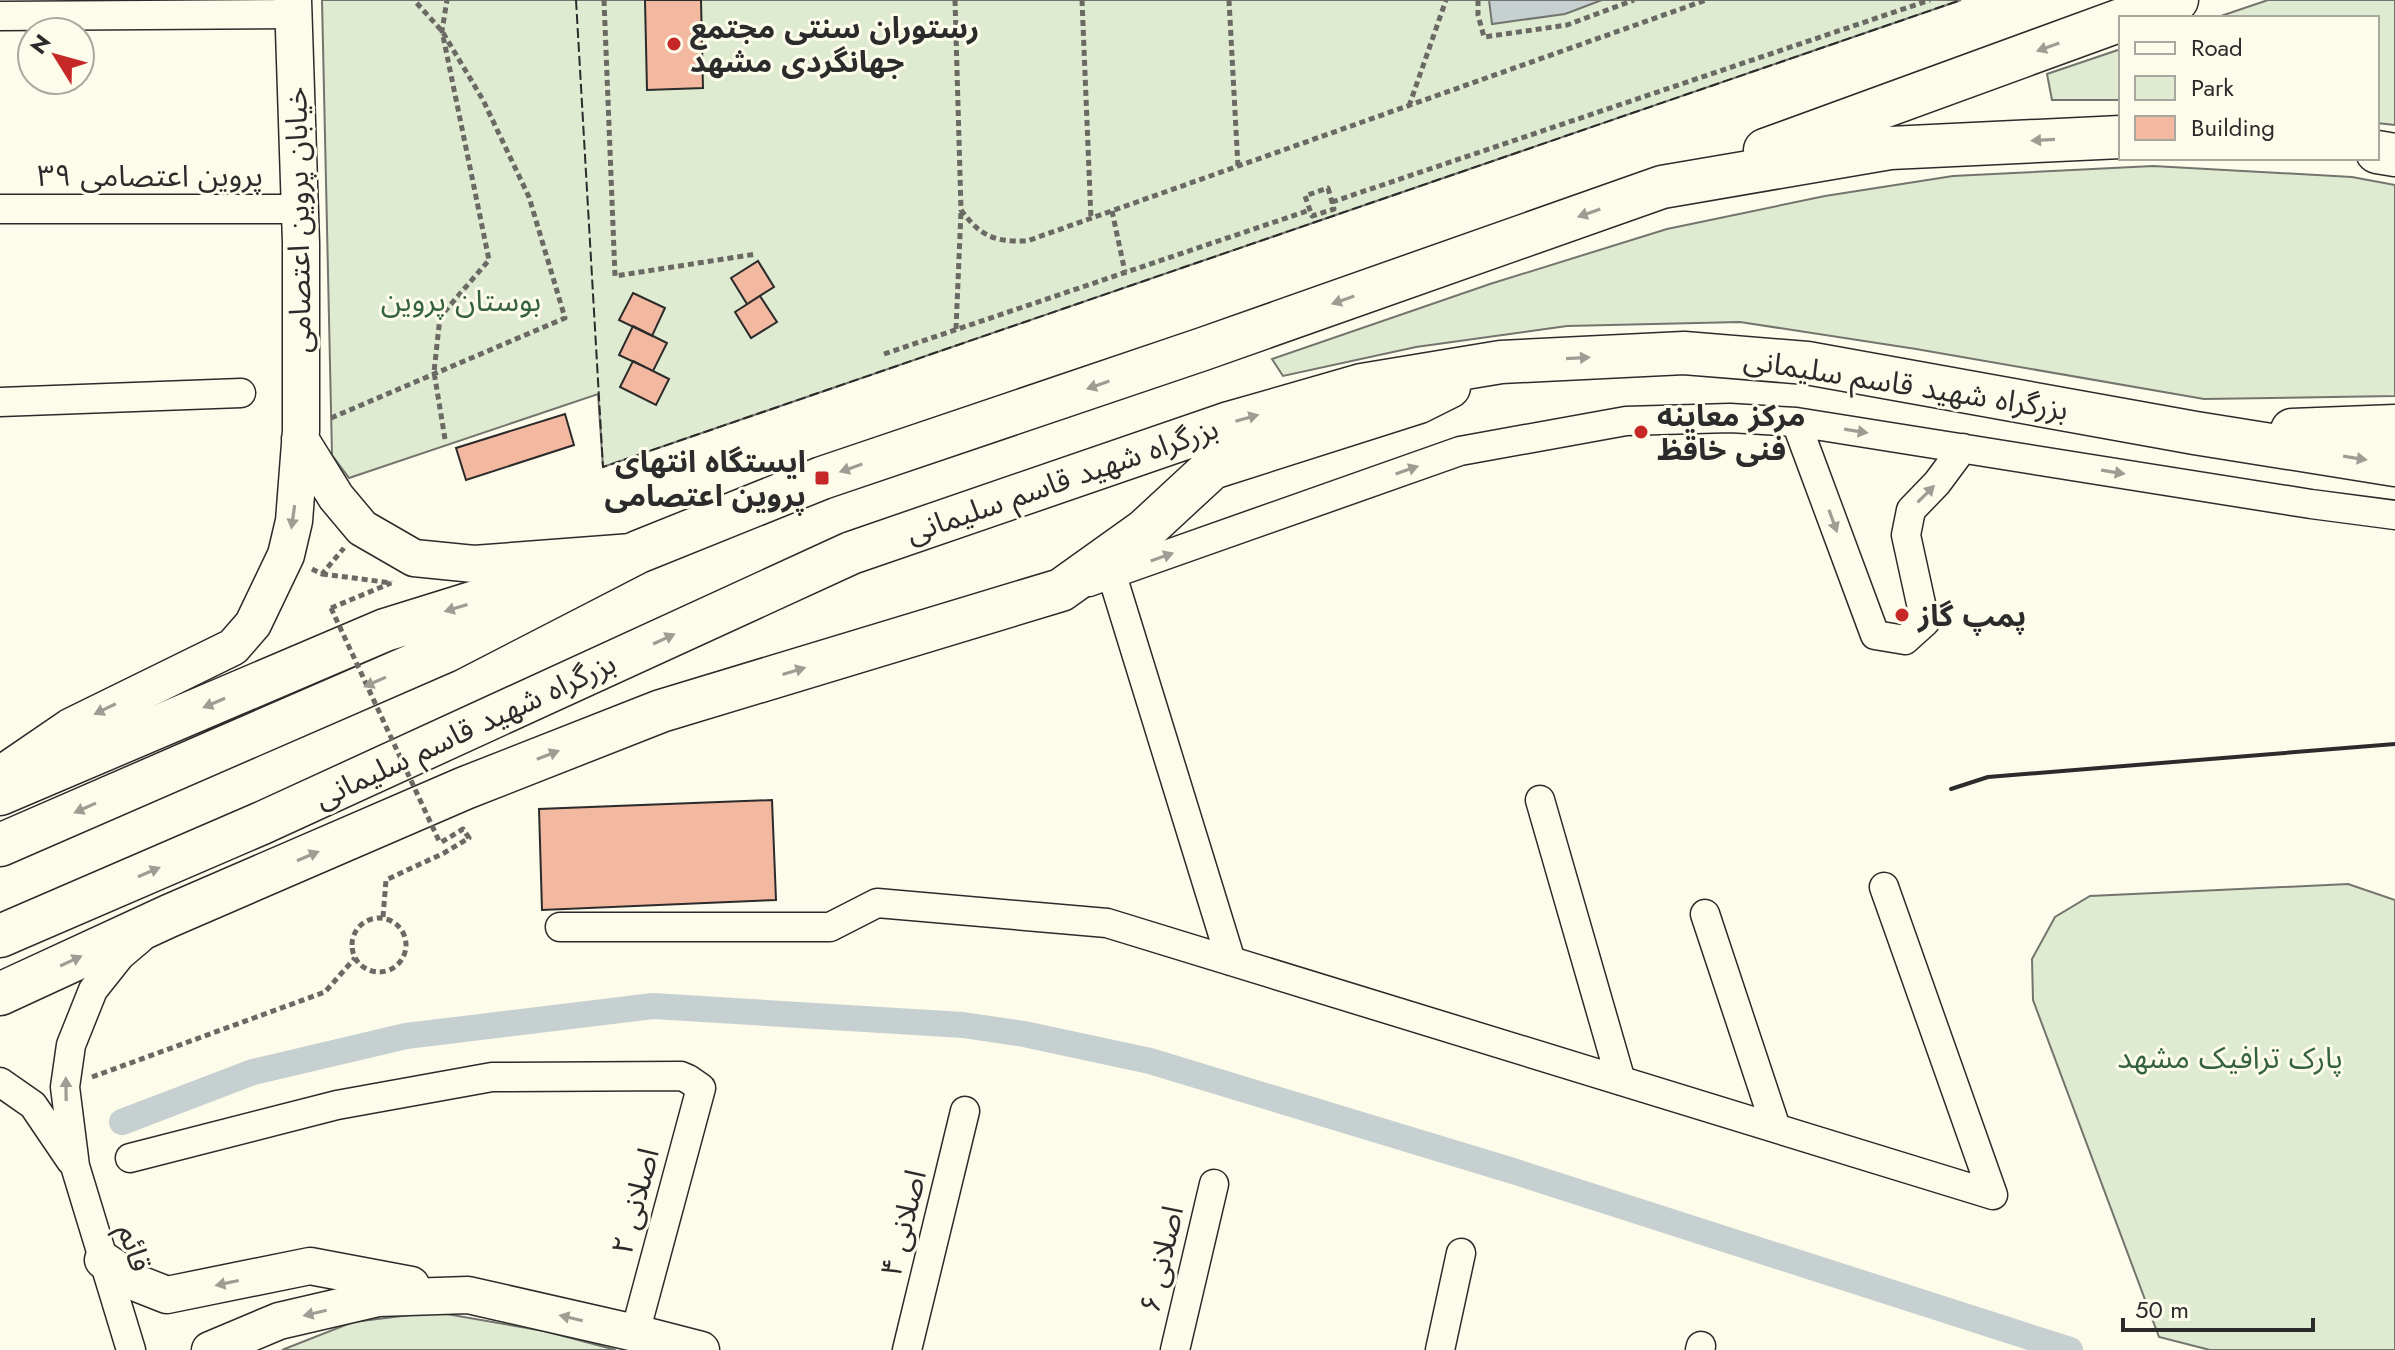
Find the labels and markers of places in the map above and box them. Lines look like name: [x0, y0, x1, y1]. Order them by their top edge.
place label: رستوران سنتی مجتمع جهانگردی مشهد: [690, 6, 979, 83]
marker: رستوران سنتی مجتمع جهانگردی مشهد: [665, 35, 683, 53]
place label: مرکز معاینه فنی خاقظ: [1657, 394, 1805, 471]
marker: مرکز معاینه فنی خاقظ: [1632, 423, 1650, 441]
place label: ایستگاه انتهای پروین اعتصامی: [605, 440, 806, 517]
marker: ایستگاه انتهای پروین اعتصامی: [813, 469, 831, 487]
place label: پمپ گاز: [1916, 594, 2026, 637]
marker: پمپ گاز: [1893, 606, 1911, 624]

